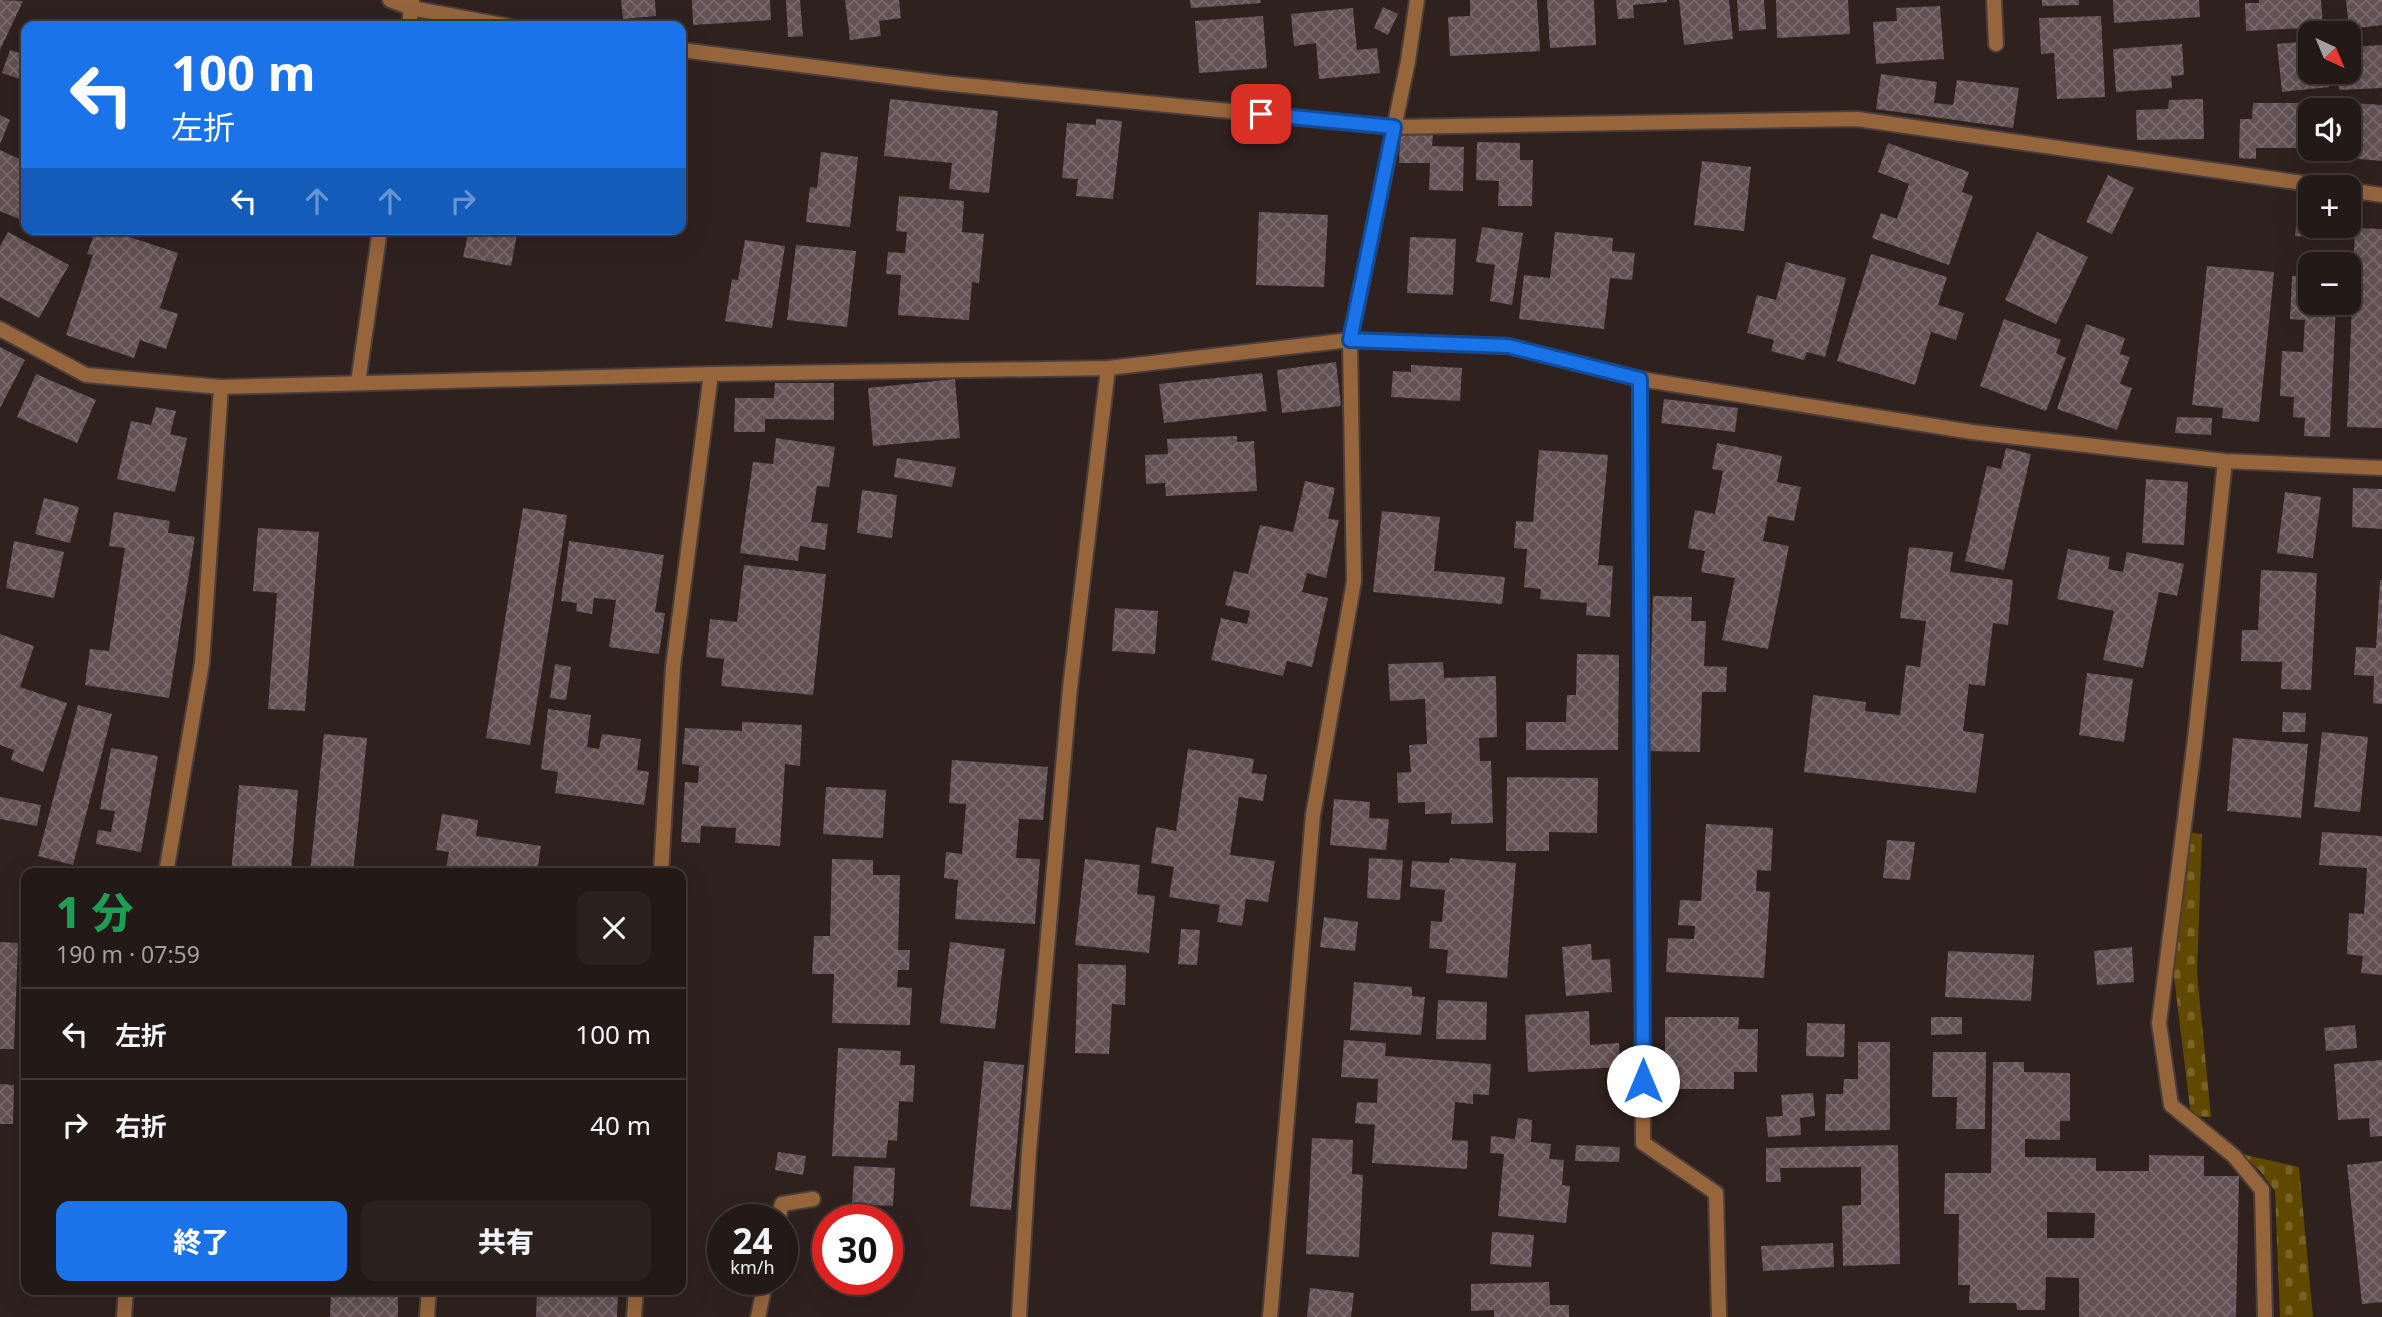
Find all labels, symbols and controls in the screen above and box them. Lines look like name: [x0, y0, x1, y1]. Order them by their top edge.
north arrow: [2298, 21, 2361, 84]
map controls: [2298, 21, 2361, 315]
text: 100 m: [171, 39, 316, 105]
icon: left: [56, 49, 147, 140]
pin: [1231, 84, 1291, 144]
icon: arrive: [1242, 95, 1280, 133]
button: sound: [2298, 98, 2361, 161]
text: 左折: [171, 105, 235, 148]
button: +: [2298, 175, 2361, 238]
icon: left: [225, 182, 263, 220]
icon: ahead: [298, 182, 336, 220]
icon: ahead: [371, 182, 409, 220]
icon: right: [444, 182, 482, 220]
button: −: [2298, 252, 2361, 315]
text: 1 分: [56, 883, 133, 940]
button: close: [577, 891, 651, 965]
text: 190 m · 07:59: [56, 938, 200, 970]
icon: left: [56, 1015, 94, 1053]
text: 100 m: [575, 1016, 651, 1052]
text: 左折: [115, 1017, 167, 1053]
position arrow: [1606, 1044, 1680, 1118]
icon: right: [56, 1106, 94, 1144]
text: 40 m: [590, 1107, 651, 1143]
text: 右折: [115, 1108, 167, 1144]
button: 終了: [56, 1201, 347, 1281]
button: 共有: [361, 1201, 651, 1281]
speed limit sign: 30: [812, 1204, 903, 1295]
text: 24: [732, 1217, 773, 1264]
text: km/h: [730, 1255, 775, 1279]

